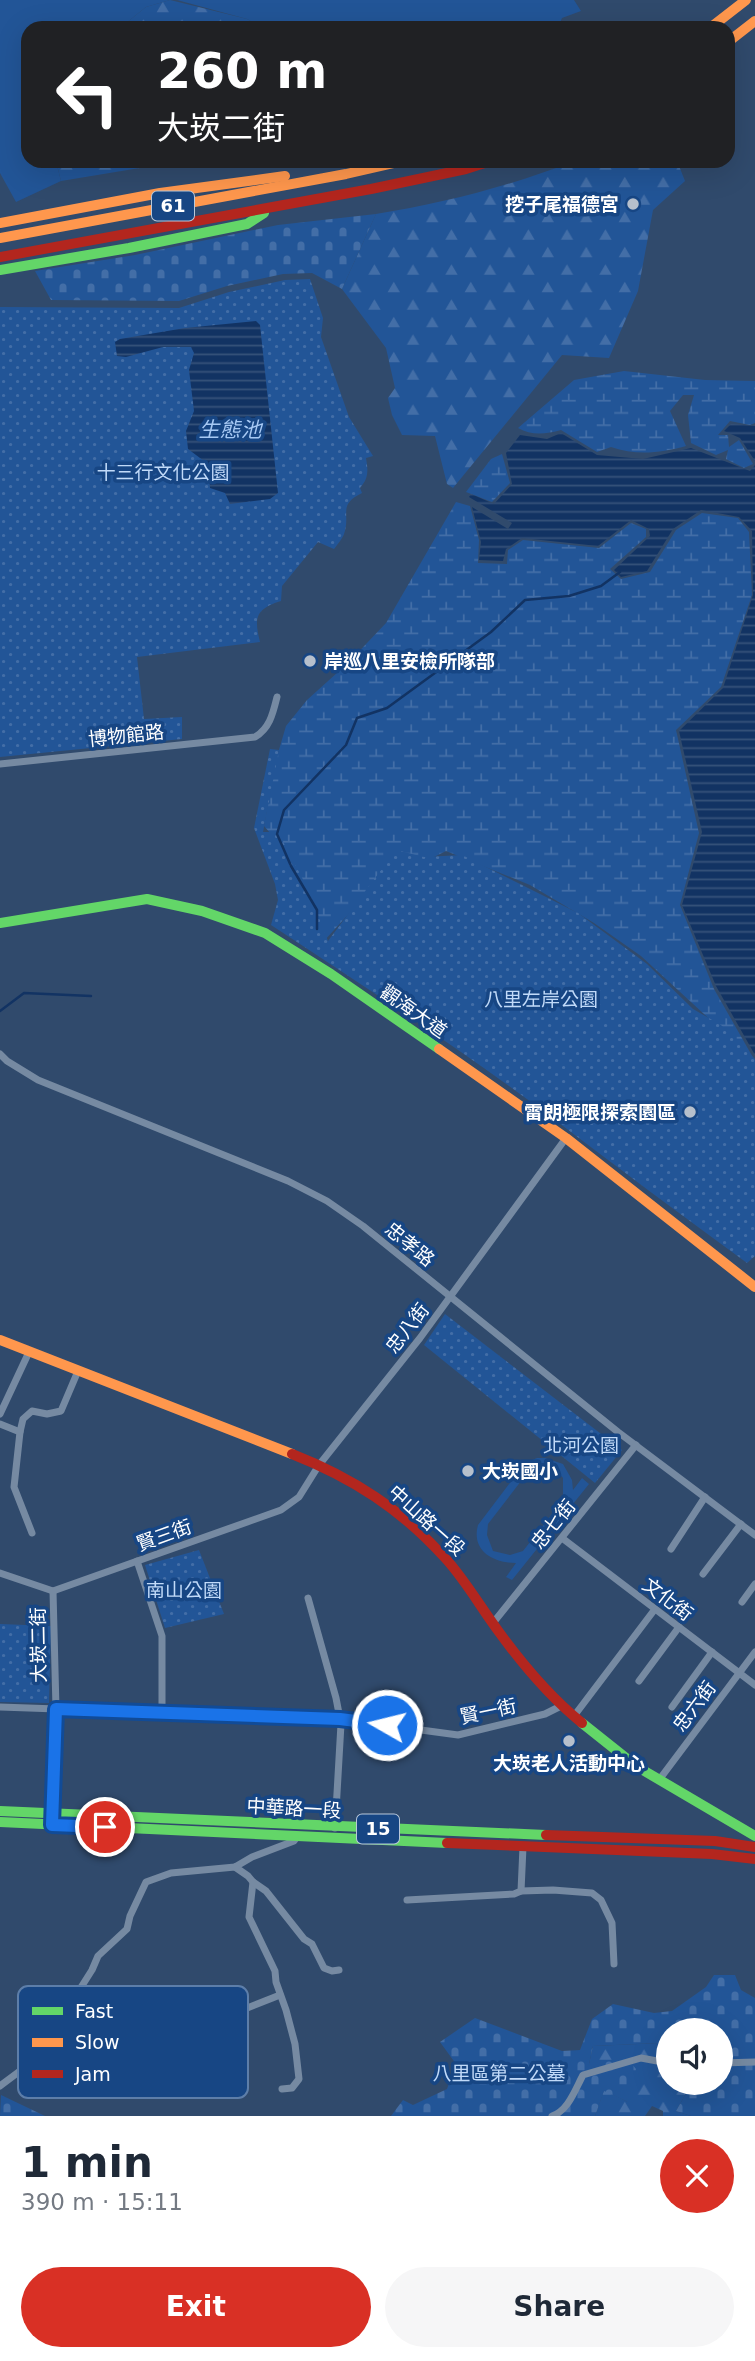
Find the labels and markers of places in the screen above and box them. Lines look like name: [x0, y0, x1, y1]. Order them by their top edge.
place label: 挖子尾福德宮: [505, 193, 619, 215]
marker: 挖子尾福德宮: [625, 196, 641, 212]
place label: 岸巡八里安檢所隊部: [324, 650, 495, 672]
marker: 岸巡八里安檢所隊部: [302, 653, 318, 669]
place label: 雷朗極限探索園區: [524, 1101, 676, 1123]
marker: 雷朗極限探索園區: [682, 1104, 698, 1120]
place label: 大崁國小: [482, 1460, 558, 1482]
marker: 大崁國小: [460, 1463, 476, 1479]
marker: 大崁老人活動中心: [561, 1733, 577, 1749]
place label: 大崁老人活動中心: [493, 1752, 645, 1774]
pin: [75, 1797, 135, 1857]

